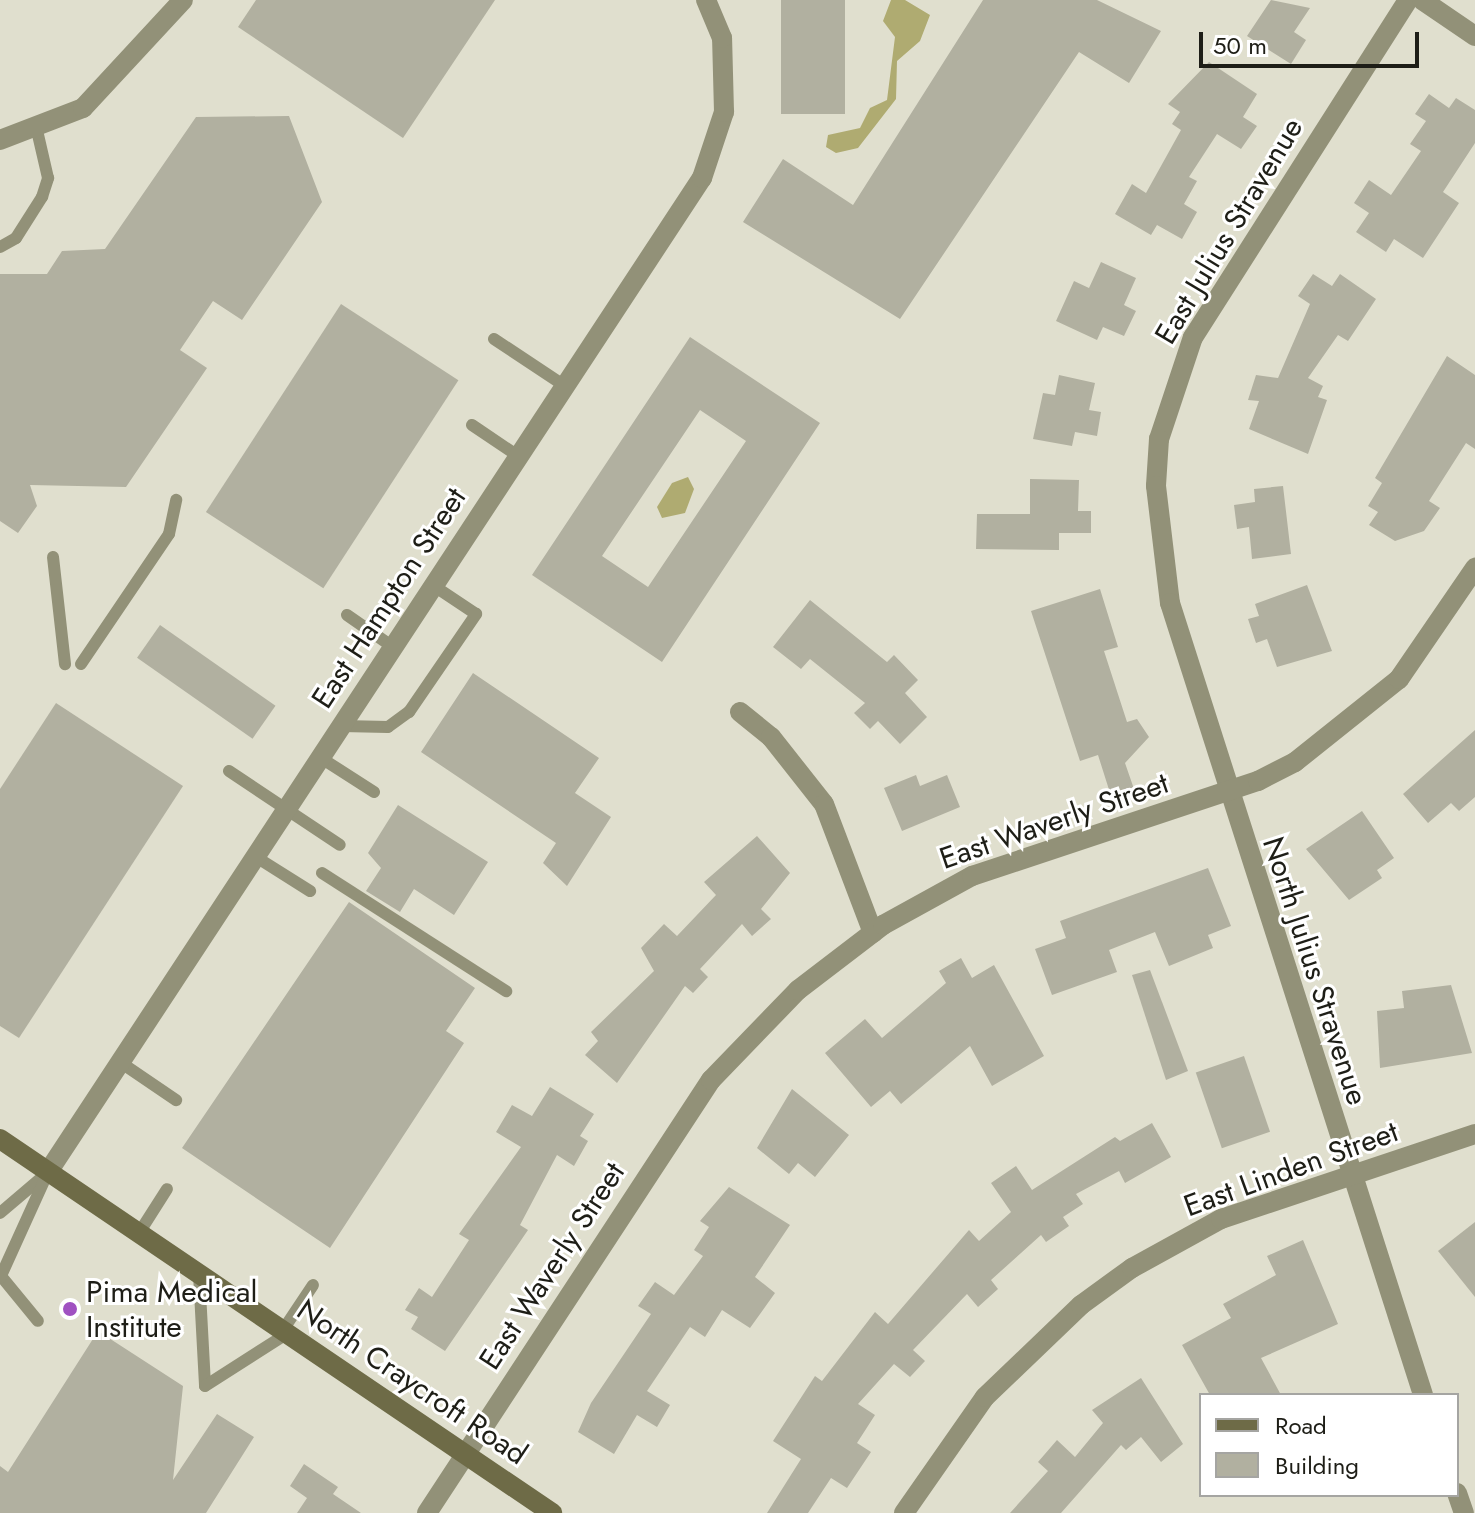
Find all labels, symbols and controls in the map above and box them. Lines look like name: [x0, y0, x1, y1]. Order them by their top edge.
scale bar: [1203, 16, 1423, 66]
text: 50 m: [1213, 28, 1267, 63]
street label: East Julius Stravenue: [1147, 112, 1311, 350]
street label: East Hampton Street: [304, 481, 474, 715]
street label: East Waverly Street: [935, 765, 1173, 877]
street label: North Julius Stravenue: [1255, 832, 1375, 1110]
street label: East Linden Street: [1179, 1114, 1403, 1224]
street label: East Waverly Street: [472, 1156, 632, 1376]
place label: Pima Medical Institute: [86, 1274, 257, 1344]
street label: North Craycroft Road: [290, 1292, 534, 1472]
marker: Pima Medical Institute: [61, 1300, 79, 1318]
legend: [1199, 1393, 1459, 1497]
text: Road: [1275, 1408, 1327, 1443]
text: Building: [1275, 1448, 1359, 1483]

